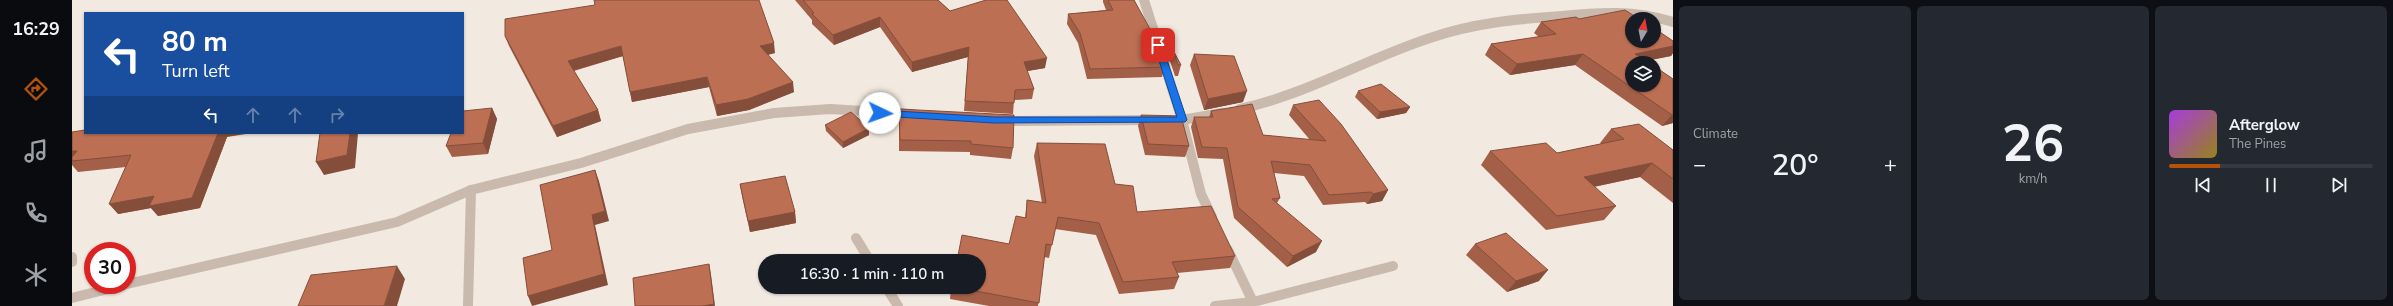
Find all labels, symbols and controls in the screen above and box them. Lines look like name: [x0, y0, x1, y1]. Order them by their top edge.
north arrow: [1625, 12, 1661, 48]
map controls: [1625, 12, 1661, 92]
text: 16:29: [12, 17, 60, 41]
text: 80 m: [162, 23, 228, 61]
icon: left: [96, 28, 148, 80]
pin: [1141, 28, 1175, 62]
icon: arrive: [1147, 34, 1169, 56]
button: layers: [1625, 56, 1661, 92]
text: Turn left: [162, 59, 230, 83]
icon: directions: [22, 75, 50, 103]
position arrow: [859, 92, 901, 134]
icon: left: [200, 104, 222, 126]
icon: ahead: [242, 104, 264, 126]
icon: ahead: [284, 104, 306, 126]
icon: right: [326, 104, 348, 126]
text: 26: [2002, 108, 2064, 179]
text: Afterglow: [2229, 115, 2300, 135]
text: Climate: [1693, 125, 1738, 143]
text: The Pines: [2229, 135, 2286, 153]
icon: music: [22, 137, 50, 165]
text: 20°: [1771, 145, 1819, 186]
text: −: [1693, 150, 1706, 180]
text: +: [1884, 150, 1897, 180]
text: km/h: [2019, 170, 2047, 188]
icon: previous: [2192, 174, 2214, 196]
icon: pause: [2260, 174, 2282, 196]
icon: next: [2328, 174, 2350, 196]
icon: phone: [22, 199, 50, 227]
speed limit sign: 30: [84, 242, 136, 294]
icon: climate: [22, 261, 50, 289]
text: 16:30 · 1 min · 110 m: [800, 264, 944, 284]

